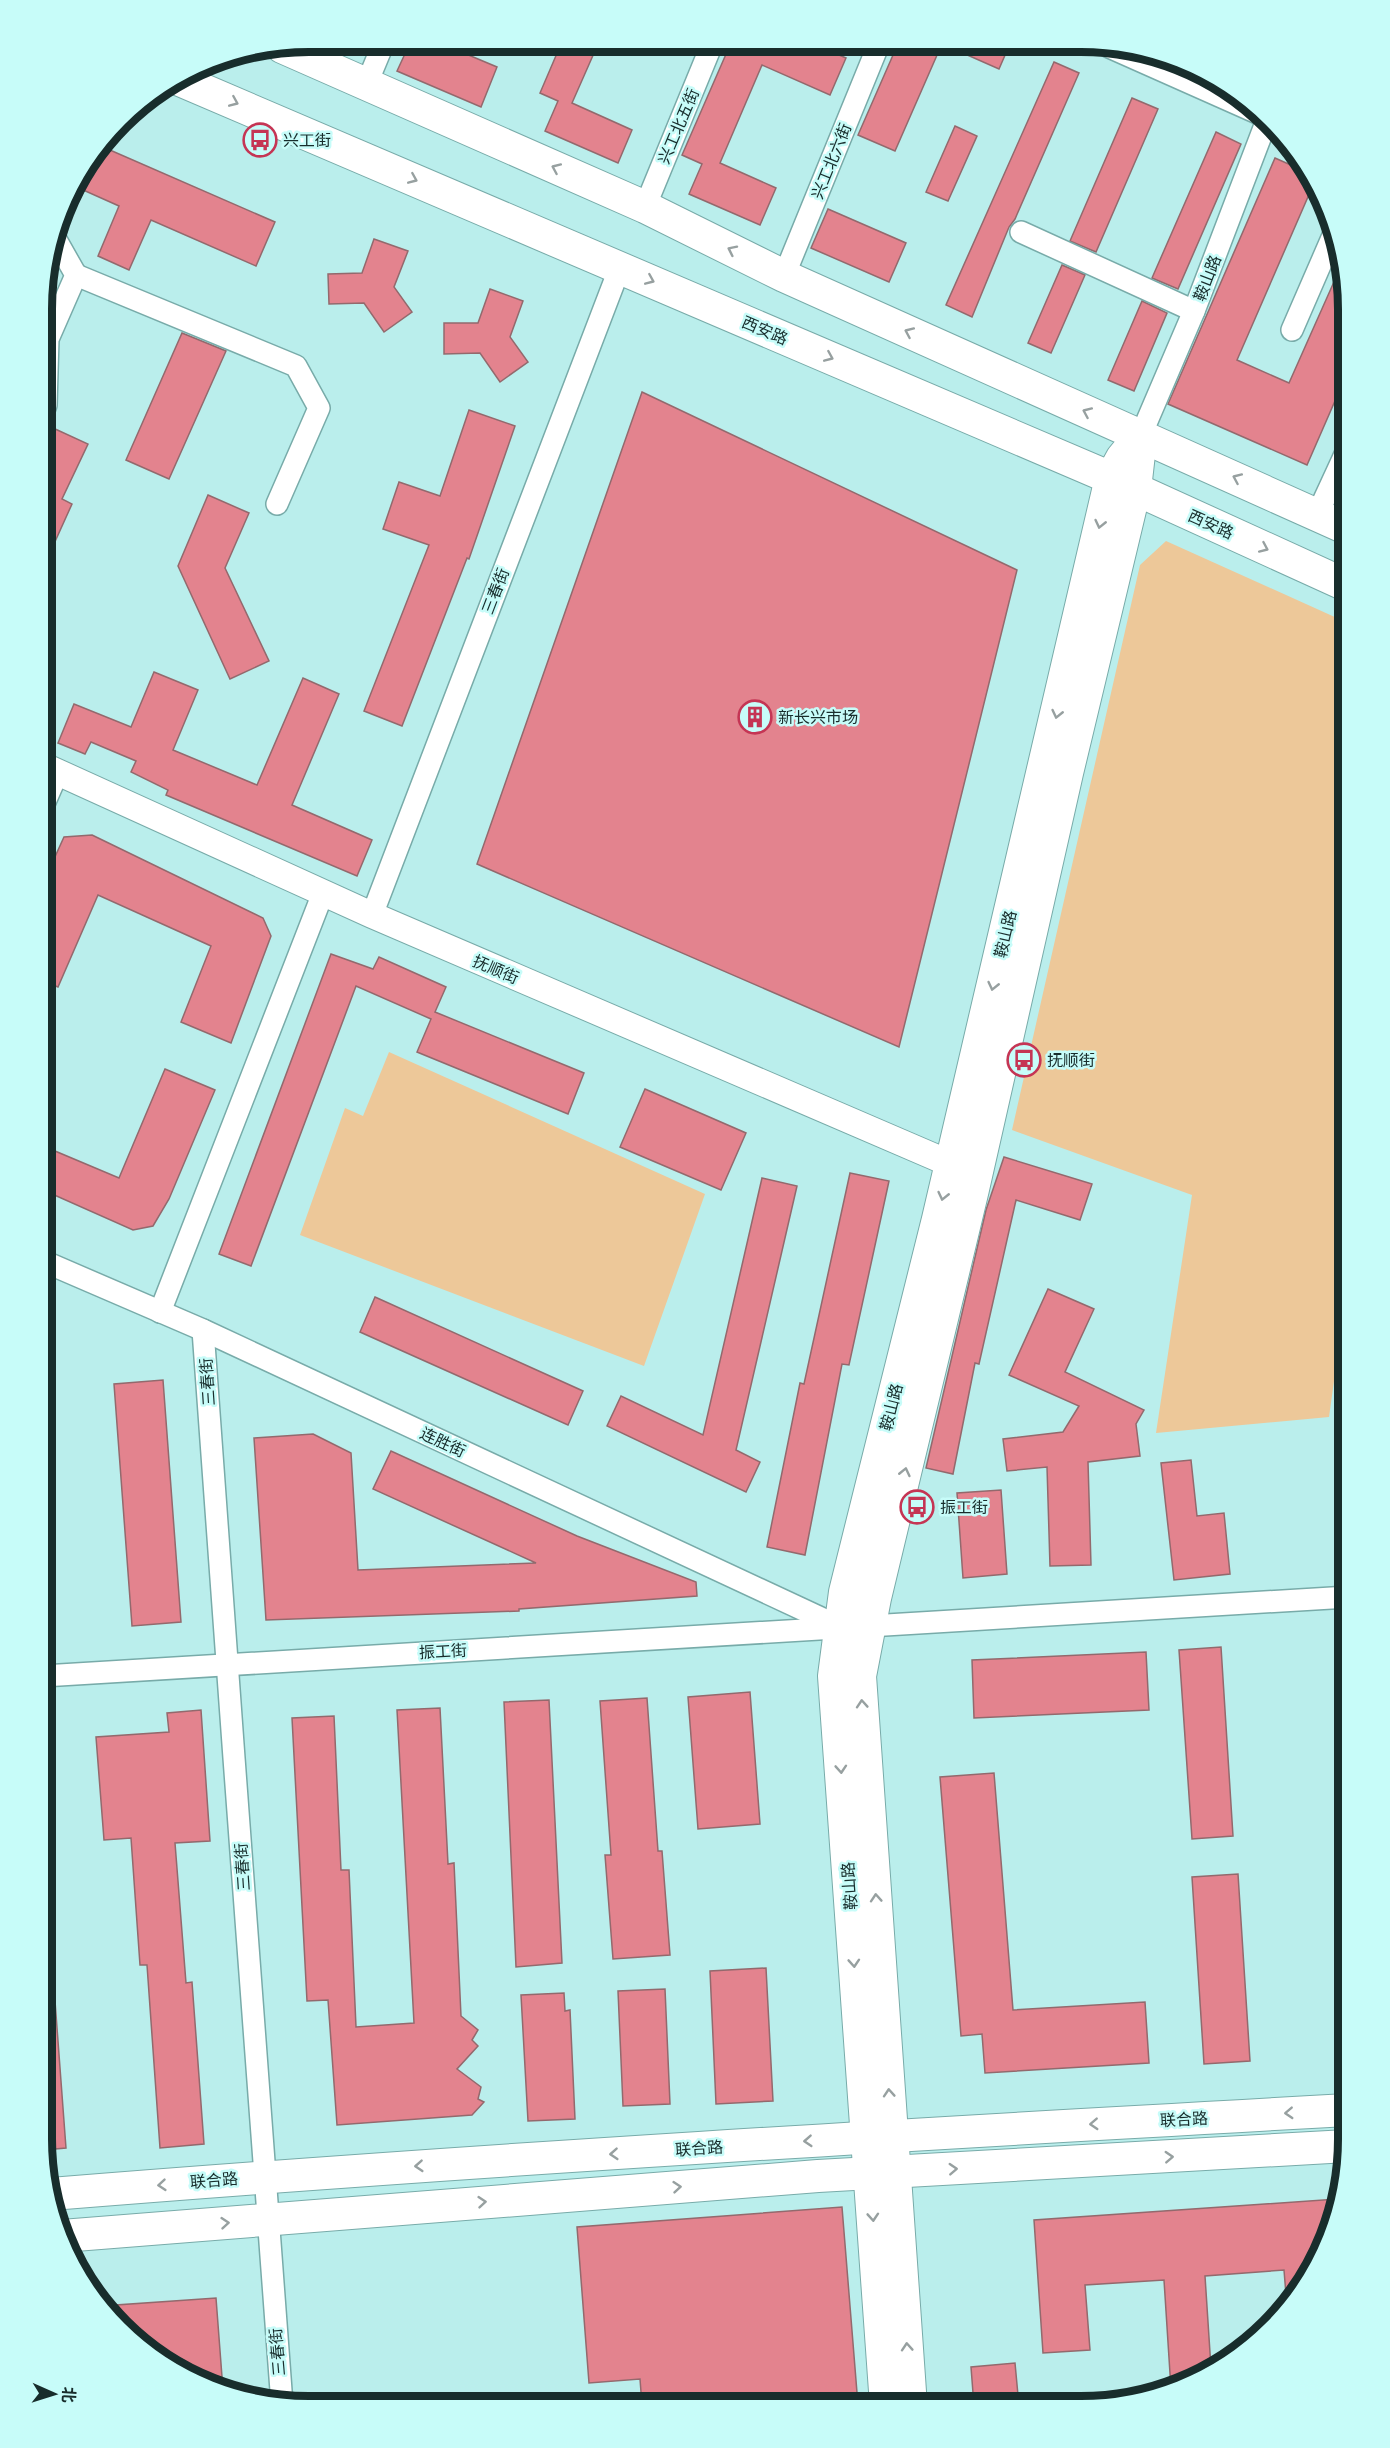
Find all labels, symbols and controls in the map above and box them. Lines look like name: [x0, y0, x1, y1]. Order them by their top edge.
street label: 兴工北五街: [654, 86, 703, 167]
one-way arrow: [227, 95, 238, 107]
street label: 兴工北六街: [808, 121, 855, 202]
bus stop icon: 兴工街: [242, 122, 278, 158]
place label: 兴工街: [283, 131, 331, 150]
one-way arrow: [551, 163, 562, 175]
one-way arrow: [407, 172, 418, 184]
one-way arrow: [728, 246, 739, 258]
street label: 鞍山路: [1190, 252, 1225, 304]
one-way arrow: [644, 273, 655, 285]
street label: 西安路: [739, 312, 791, 349]
one-way arrow: [905, 327, 916, 339]
one-way arrow: [823, 350, 834, 362]
one-way arrow: [1083, 407, 1094, 419]
one-way arrow: [1233, 474, 1244, 486]
street label: 西安路: [1185, 506, 1237, 543]
one-way arrow: [1095, 519, 1108, 529]
one-way arrow: [1258, 541, 1269, 553]
street label: 三春街: [478, 565, 513, 617]
building icon: 新长兴市场: [737, 699, 773, 735]
place label: 新长兴市场: [778, 708, 858, 727]
one-way arrow: [1051, 709, 1064, 719]
street label: 鞍山路: [991, 909, 1020, 960]
street label: 抚顺街: [470, 951, 522, 988]
one-way arrow: [987, 981, 1000, 991]
bus stop icon: 抚顺街: [1006, 1042, 1042, 1078]
place label: 抚顺街: [1047, 1051, 1095, 1070]
one-way arrow: [938, 1191, 951, 1201]
street label: 三春街: [196, 1357, 219, 1407]
street label: 鞍山路: [876, 1382, 907, 1433]
street label: 连胜街: [417, 1424, 469, 1461]
one-way arrow: [898, 1467, 911, 1477]
bus stop icon: 振工街: [899, 1489, 935, 1525]
place label: 振工街: [940, 1498, 988, 1517]
street label: 振工街: [419, 1641, 467, 1662]
one-way arrow: [856, 1699, 869, 1708]
one-way arrow: [834, 1764, 847, 1773]
street label: 三春街: [231, 1842, 254, 1892]
street label: 鞍山路: [838, 1861, 861, 1911]
one-way arrow: [870, 1894, 883, 1903]
one-way arrow: [848, 1959, 861, 1968]
one-way arrow: [883, 2088, 896, 2097]
one-way arrow: [1284, 2106, 1294, 2119]
street label: 联合路: [1160, 2109, 1208, 2130]
one-way arrow: [1090, 2118, 1099, 2131]
one-way arrow: [804, 2134, 813, 2147]
street label: 联合路: [674, 2137, 724, 2160]
one-way arrow: [609, 2147, 618, 2160]
one-way arrow: [1165, 2150, 1174, 2163]
one-way arrow: [415, 2160, 424, 2173]
one-way arrow: [949, 2162, 958, 2175]
street label: 联合路: [189, 2169, 239, 2192]
one-way arrow: [157, 2178, 167, 2191]
one-way arrow: [672, 2181, 681, 2194]
one-way arrow: [478, 2196, 487, 2209]
one-way arrow: [866, 2212, 879, 2221]
one-way arrow: [221, 2217, 230, 2230]
street label: 三春街: [266, 2327, 289, 2377]
one-way arrow: [901, 2343, 914, 2352]
north arrow: [24, 2364, 84, 2424]
text: 北: [59, 2386, 78, 2403]

